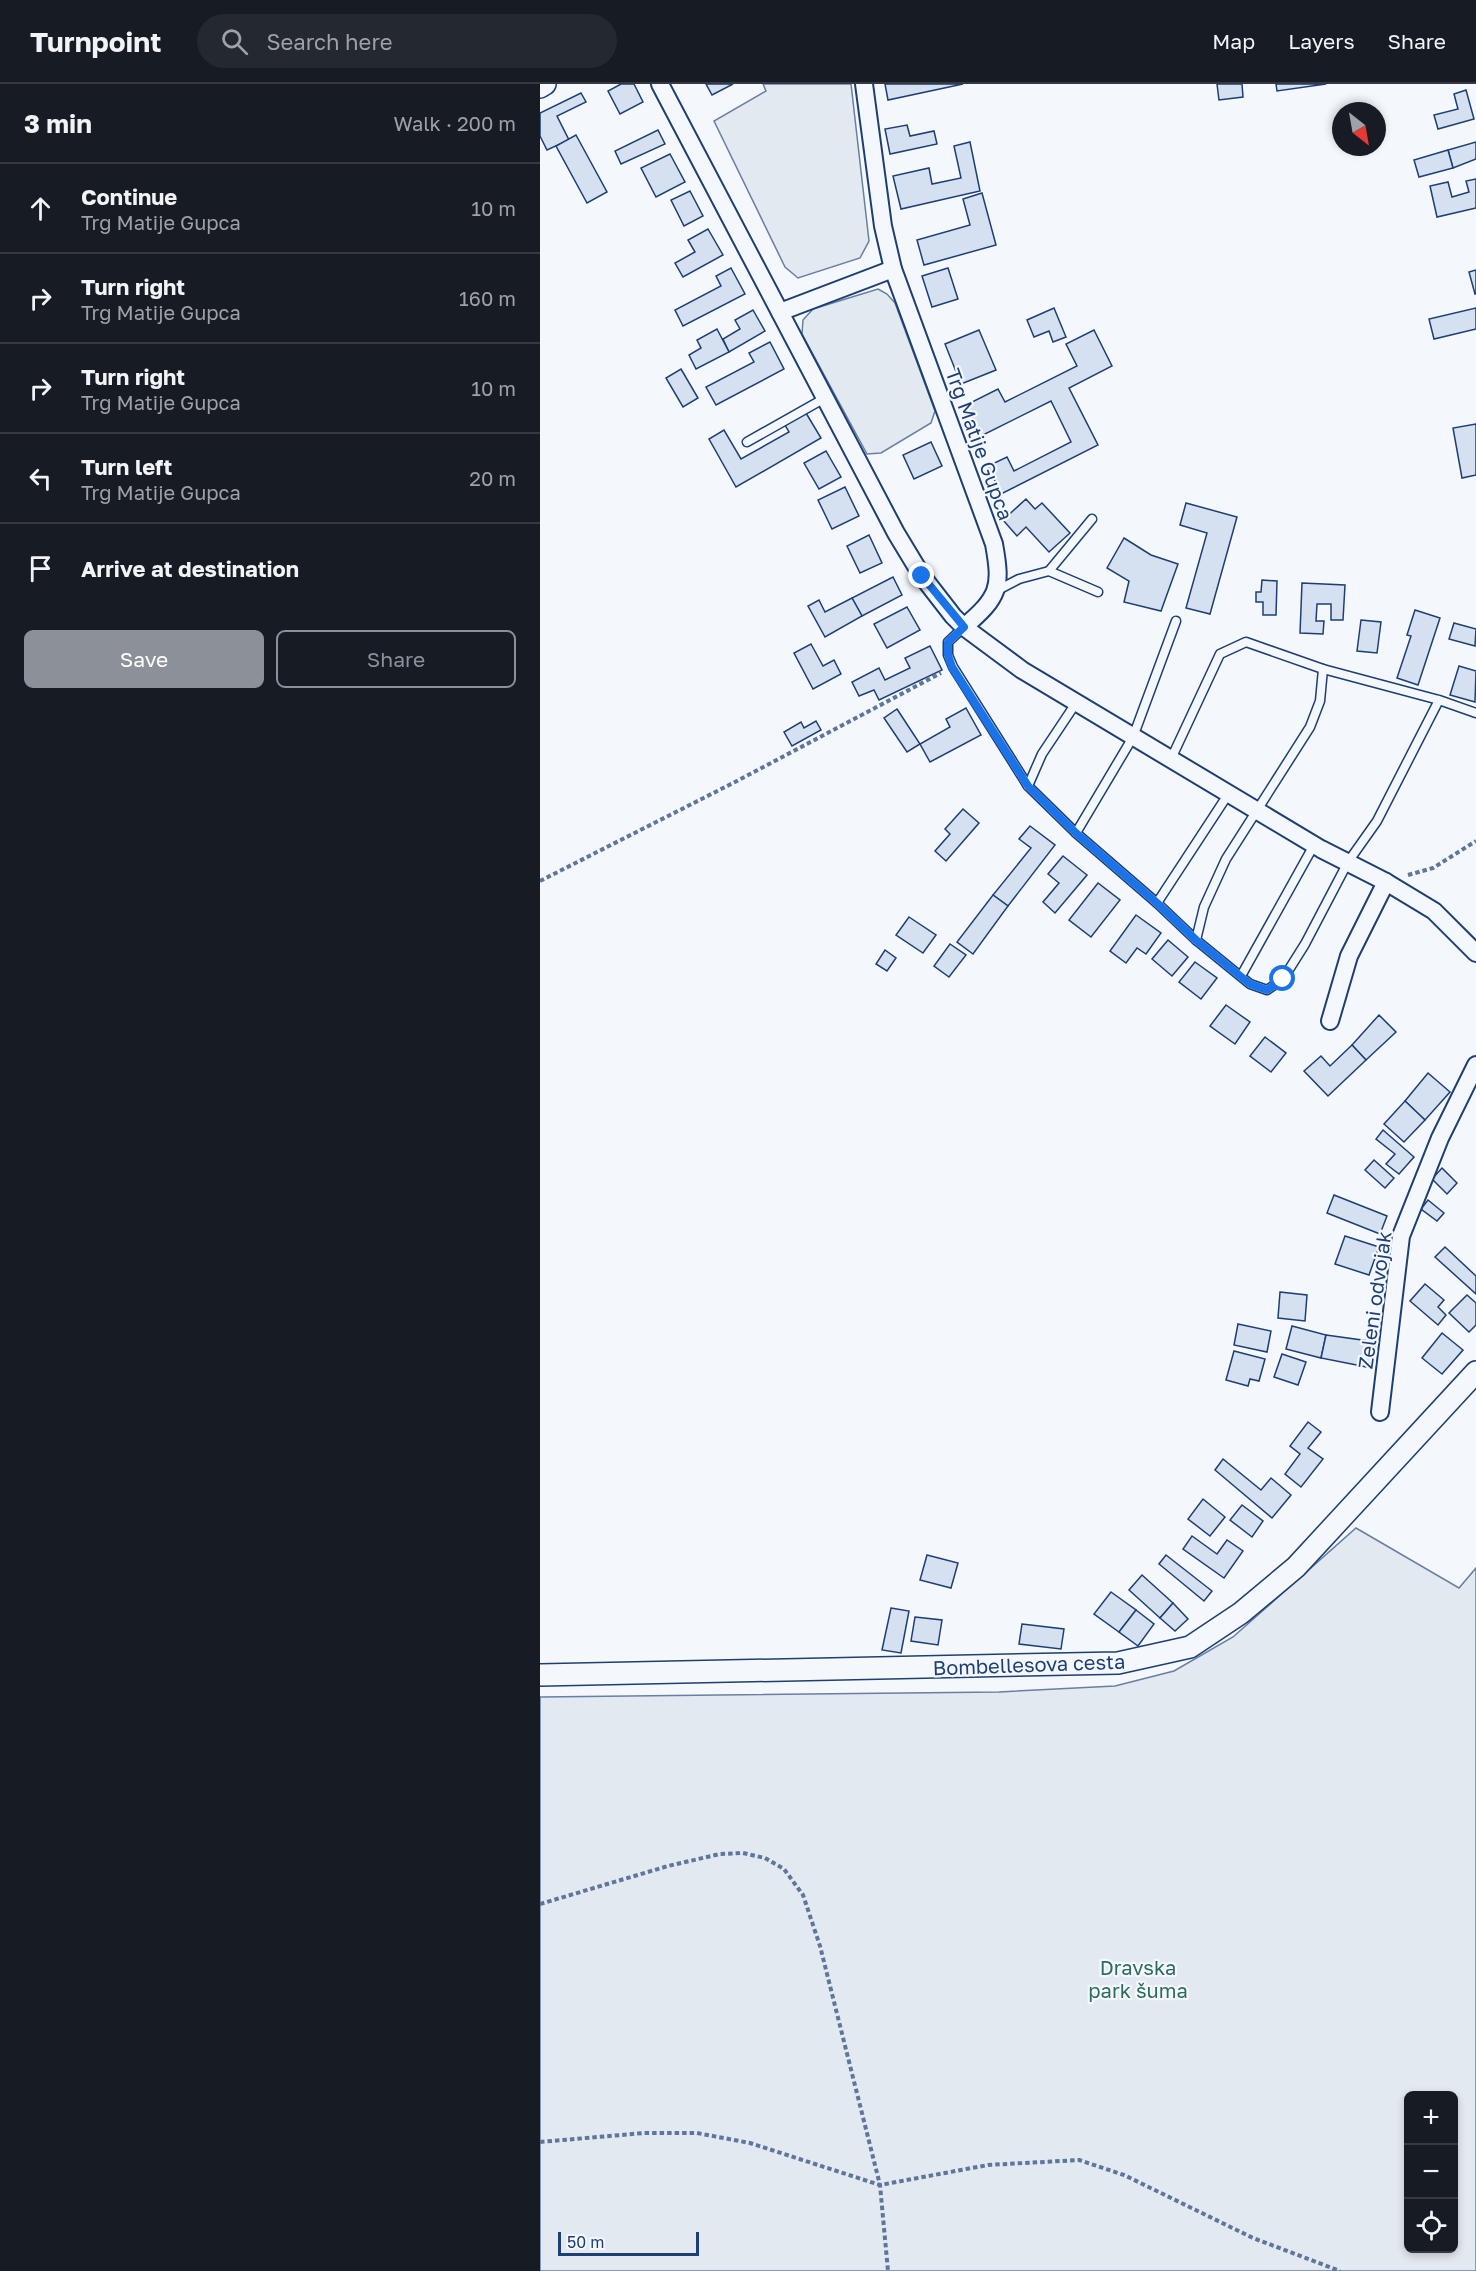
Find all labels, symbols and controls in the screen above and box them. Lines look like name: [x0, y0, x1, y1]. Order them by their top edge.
search box: [197, 14, 617, 68]
text: Turnpoint: [30, 25, 161, 58]
icon: search: [218, 25, 251, 58]
text: Search here: [266, 28, 393, 55]
text: Map: [1212, 28, 1255, 54]
text: Layers: [1288, 28, 1355, 54]
text: Share: [1388, 28, 1446, 54]
north arrow: [1332, 102, 1386, 156]
text: 3 min: [24, 108, 92, 139]
text: Walk · 200 m: [394, 111, 516, 135]
text: Continue: [81, 183, 177, 210]
icon: ahead: [24, 192, 57, 225]
text: 10 m: [471, 196, 516, 220]
text: Trg Matije Gupca: [81, 210, 241, 234]
text: Turn right: [81, 273, 185, 300]
icon: right: [24, 282, 57, 315]
text: 160 m: [459, 286, 516, 310]
text: Trg Matije Gupca: [81, 300, 241, 324]
text: Turn right: [81, 363, 185, 390]
street label: Trg Matije Gupca: [941, 365, 1019, 523]
icon: right: [24, 372, 57, 405]
text: 10 m: [471, 376, 516, 400]
text: Trg Matije Gupca: [81, 390, 241, 414]
text: Turn left: [81, 453, 172, 480]
icon: left: [24, 462, 57, 495]
text: 20 m: [469, 466, 516, 490]
text: Trg Matije Gupca: [81, 480, 241, 504]
icon: arrive: [24, 552, 57, 585]
text: Arrive at destination: [81, 555, 299, 582]
route end: [908, 562, 934, 588]
button: Save: [24, 630, 264, 688]
button: Share: [276, 630, 516, 688]
route start: [1269, 965, 1295, 991]
street label: Zeleni odvojak: [1352, 1230, 1396, 1370]
street label: Bombellesova cesta: [932, 1649, 1126, 1679]
park label: Dravska park šuma: [1088, 1955, 1188, 2002]
map controls: [1404, 2091, 1458, 2253]
button: +: [1404, 2091, 1458, 2145]
button: −: [1404, 2145, 1458, 2199]
button: locate: [1404, 2199, 1458, 2253]
scale bar: [558, 2229, 699, 2256]
text: 50 m: [567, 2232, 604, 2252]

